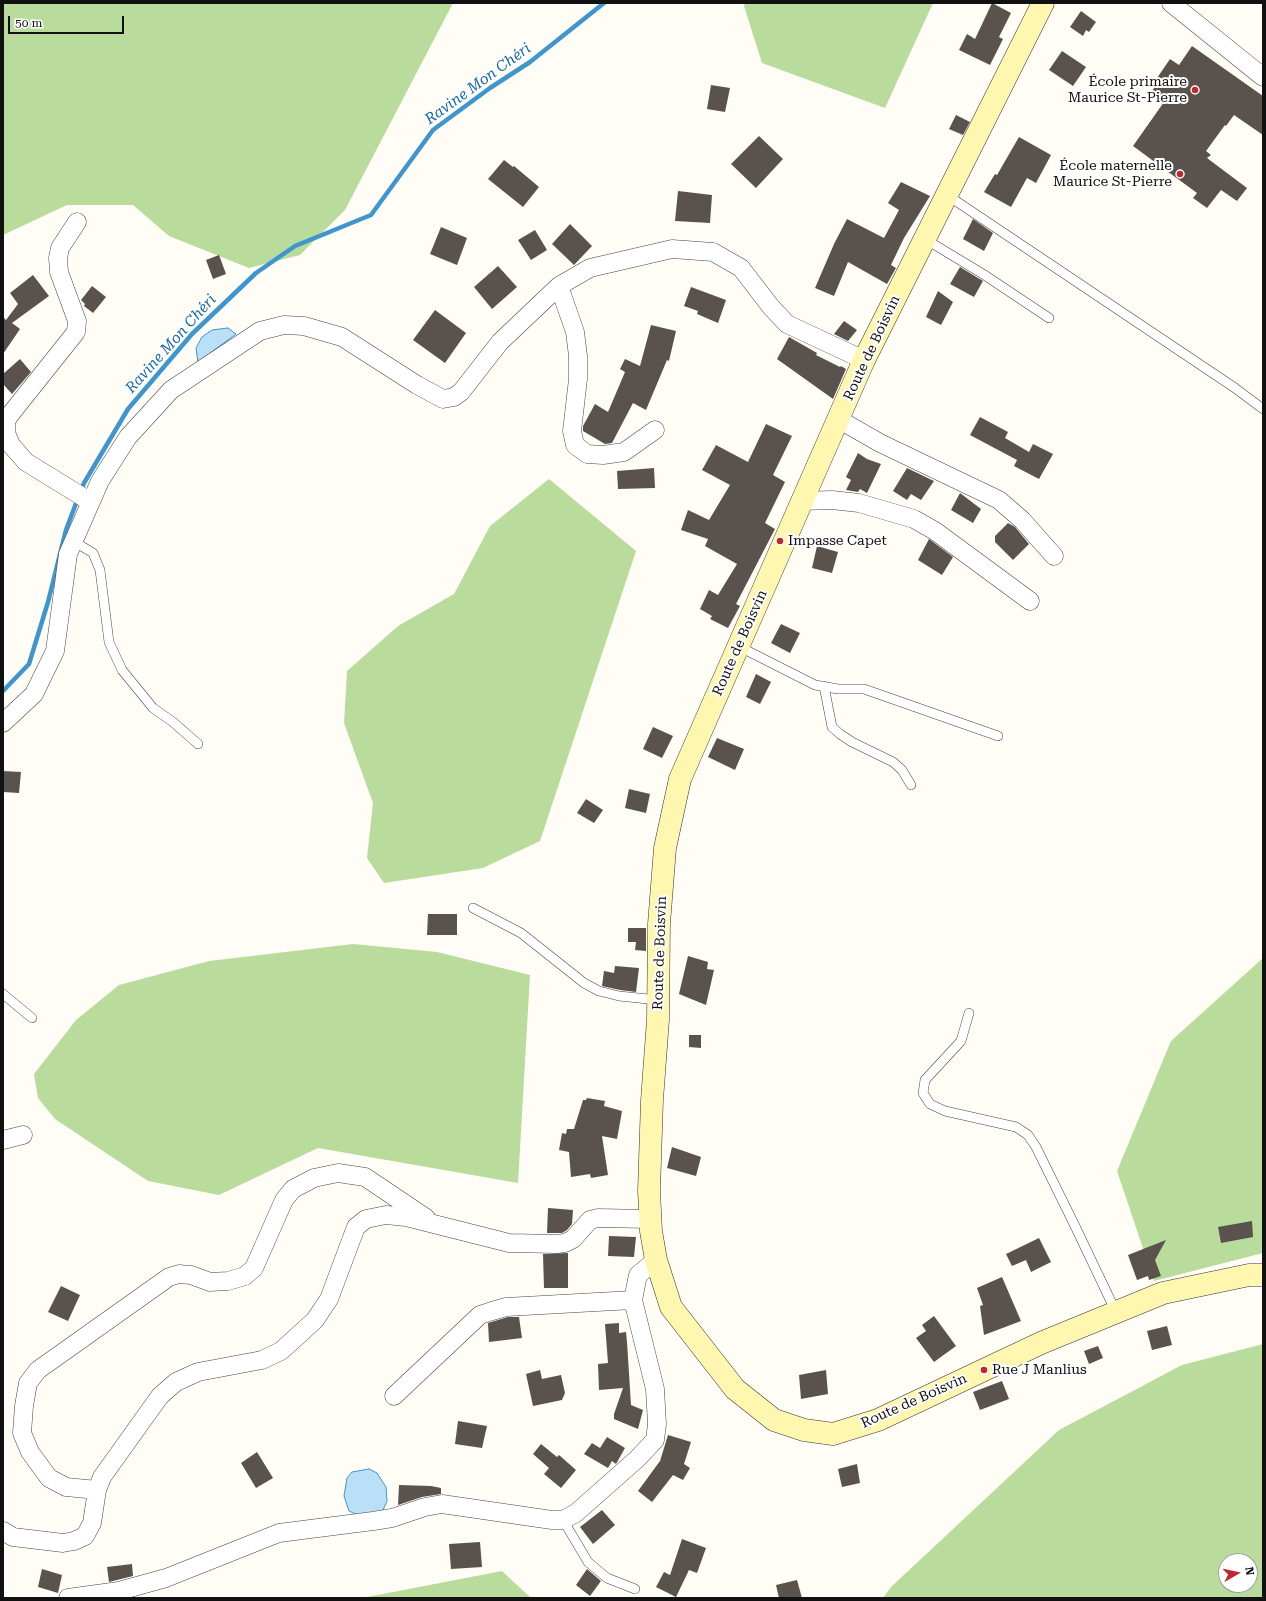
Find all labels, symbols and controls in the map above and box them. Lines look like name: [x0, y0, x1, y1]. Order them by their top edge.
scale bar: [10, 8, 126, 34]
text: 50 m: [15, 16, 42, 30]
water label: Ravine Mon Chéri: [422, 40, 534, 128]
place label: École primaire Maurice St-Pierre: [1068, 74, 1187, 106]
marker: École primaire Maurice St-Pierre: [1190, 85, 1200, 95]
place label: École maternelle Maurice St-Pierre: [1053, 158, 1172, 190]
marker: École maternelle Maurice St-Pierre: [1175, 169, 1185, 179]
water label: Ravine Mon Chéri: [122, 291, 220, 397]
street label: Route de Boisvin: [840, 293, 904, 403]
place label: Impasse Capet: [788, 533, 887, 549]
marker: Impasse Capet: [775, 536, 785, 546]
street label: Route de Boisvin: [709, 587, 771, 699]
street label: Route de Boisvin: [650, 896, 670, 1010]
place label: Rue J Manlius: [992, 1362, 1087, 1378]
marker: Rue J Manlius: [979, 1365, 989, 1375]
street label: Route de Boisvin: [858, 1370, 970, 1432]
north arrow: [1218, 1553, 1258, 1593]
text: N: [1242, 1566, 1256, 1576]

